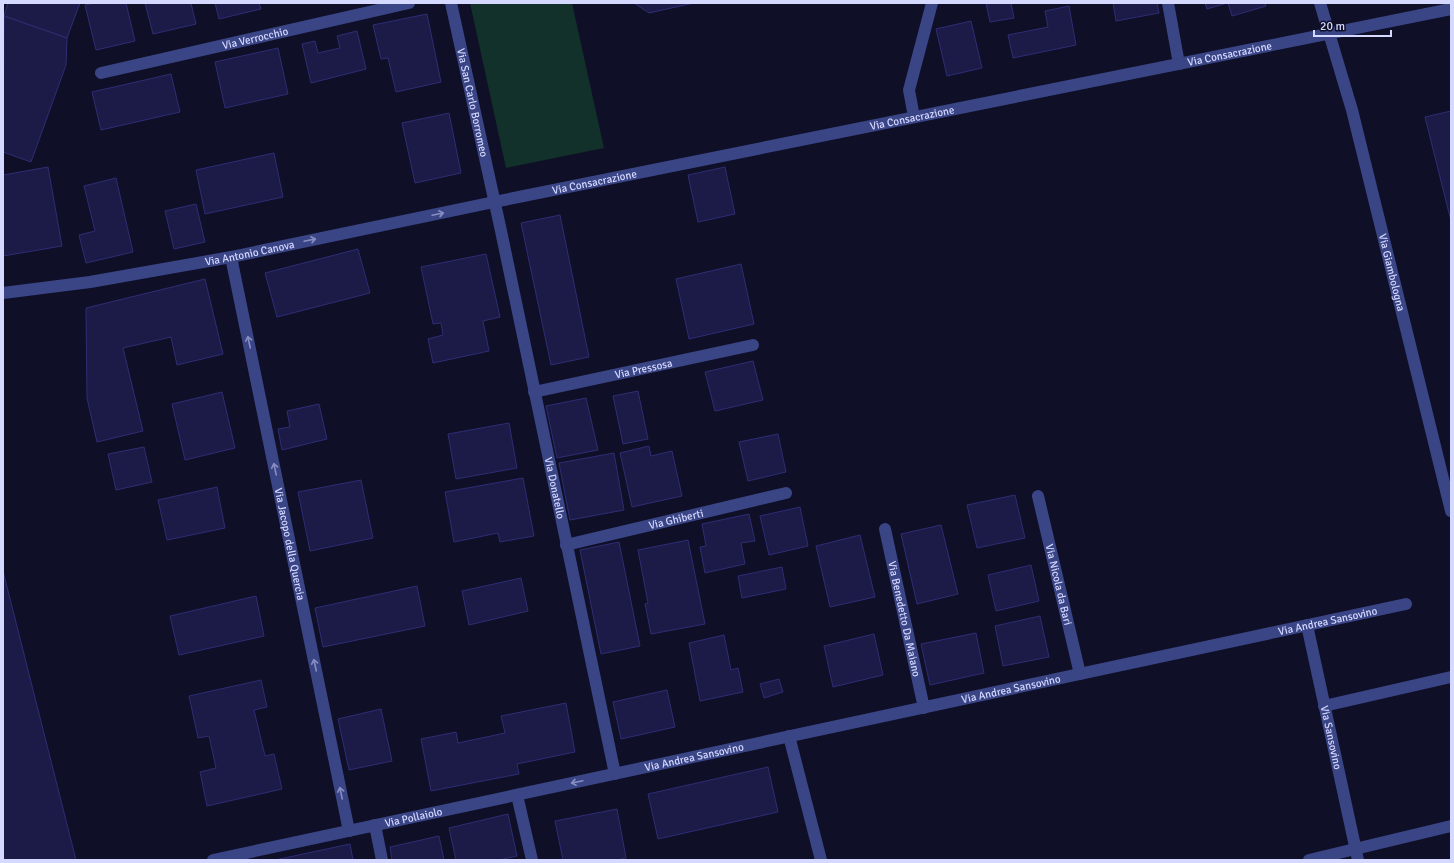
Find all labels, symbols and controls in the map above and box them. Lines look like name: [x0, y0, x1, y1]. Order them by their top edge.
scale bar: [1314, 12, 1391, 38]
text: 20 m: [1320, 19, 1345, 34]
street label: Via Verrocchio: [221, 25, 290, 52]
street label: Via Consacrazione: [1186, 39, 1273, 69]
street label: Via San Carlo Borromeo: [454, 47, 491, 159]
street label: Via Consacrazione: [869, 103, 955, 133]
street label: Via Consacrazione: [551, 167, 638, 197]
one-way arrow: [431, 210, 444, 218]
street label: Via Giambologna: [1376, 232, 1408, 313]
one-way arrow: [303, 236, 316, 244]
street label: Via Antonio Canova: [204, 238, 296, 269]
one-way arrow: [244, 336, 252, 349]
street label: Via Pressosa: [614, 356, 674, 381]
street label: Via Donatello: [542, 456, 567, 520]
one-way arrow: [270, 463, 278, 476]
street label: Via Jacopo della Quercia: [272, 487, 307, 602]
street label: Via Ghiberti: [647, 507, 705, 532]
street label: Via Nicola da Bari: [1043, 543, 1074, 627]
street label: Via Benedetto Da Maiano: [885, 560, 923, 678]
street label: Via Andrea Sansovino: [1277, 604, 1379, 638]
one-way arrow: [310, 659, 318, 672]
street label: Via Andrea Sansovino: [960, 672, 1062, 706]
street label: Via Sansovino: [1318, 704, 1344, 771]
street label: Via Andrea Sansovino: [643, 740, 745, 774]
one-way arrow: [570, 778, 583, 786]
one-way arrow: [336, 787, 344, 800]
street label: Via Pollaiolo: [384, 805, 444, 830]

